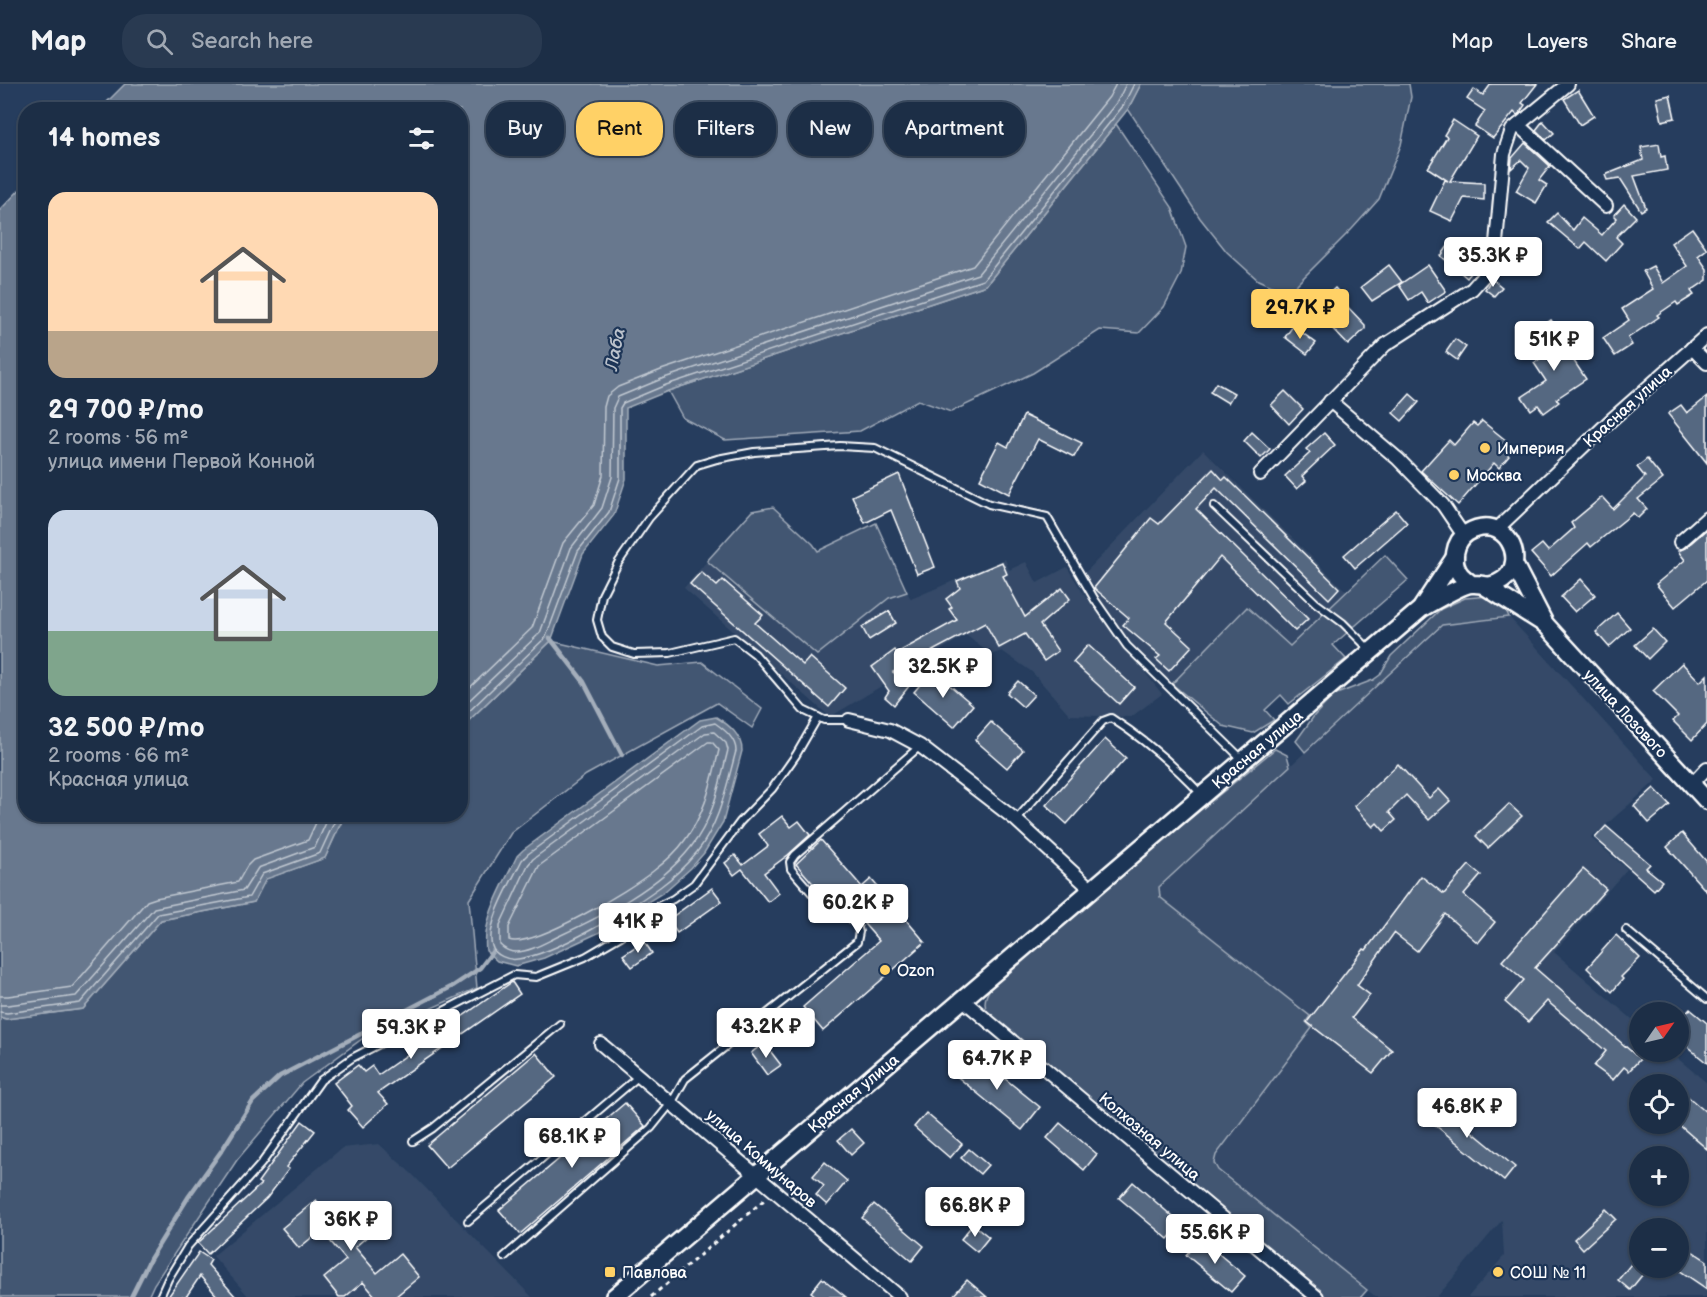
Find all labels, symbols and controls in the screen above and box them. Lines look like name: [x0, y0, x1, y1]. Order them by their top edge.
search box: [122, 14, 542, 68]
text: Map: [30, 25, 86, 58]
icon: search: [143, 25, 176, 58]
text: Search here: [191, 28, 313, 55]
text: Map: [1451, 29, 1493, 54]
text: Layers: [1526, 29, 1588, 54]
text: Share: [1621, 29, 1677, 54]
chip: Buy: [486, 102, 564, 156]
chip: Rent: [576, 102, 663, 156]
chip: Filters: [675, 102, 776, 156]
chip: New: [788, 102, 872, 156]
chip: Apartment: [884, 102, 1025, 156]
icon: filters: [405, 122, 438, 155]
text: 14 homes: [48, 123, 160, 154]
icon: home: [189, 231, 297, 339]
pin: 35.3K ₽: [1438, 237, 1548, 288]
text: 35.3K ₽: [1458, 244, 1528, 268]
pin: 29.7K ₽: [1245, 289, 1355, 340]
text: 29.7K ₽: [1265, 296, 1335, 320]
pin: 51K ₽: [1512, 321, 1596, 372]
water label: Лаба: [601, 326, 630, 373]
text: 51K ₽: [1529, 328, 1579, 352]
street label: Красная улица: [1580, 362, 1677, 452]
text: 29 700 ₽/mo: [48, 395, 204, 426]
text: 2 rooms · 56 m²: [48, 426, 188, 450]
place label: Империя: [1497, 440, 1565, 459]
marker: Империя: [1478, 441, 1492, 455]
text: улица имени Первой Конной: [48, 450, 315, 474]
place label: Москва: [1466, 467, 1522, 486]
marker: Москва: [1447, 468, 1461, 482]
icon: home: [189, 549, 297, 657]
pin: 32.5K ₽: [888, 648, 998, 699]
text: 32.5K ₽: [908, 655, 978, 679]
street label: улица Лозового: [1579, 666, 1671, 762]
street label: Красная улица: [1209, 706, 1308, 794]
text: 32 500 ₽/mo: [48, 713, 205, 744]
text: 2 rooms · 66 m²: [48, 744, 189, 768]
text: Красная улица: [48, 768, 189, 792]
pin: 60.2K ₽: [803, 884, 913, 935]
text: 60.2K ₽: [822, 891, 894, 915]
pin: 41K ₽: [596, 903, 680, 954]
text: 41K ₽: [613, 910, 663, 934]
place label: Ozon: [897, 962, 935, 981]
marker: Ozon: [878, 963, 892, 977]
north arrow: [1629, 1002, 1689, 1062]
map controls: [1629, 1002, 1689, 1278]
pin: 43.2K ₽: [711, 1008, 821, 1059]
pin: 59.3K ₽: [356, 1009, 466, 1060]
text: 43.2K ₽: [731, 1015, 801, 1039]
text: 59.3K ₽: [376, 1016, 446, 1040]
pin: 64.7K ₽: [942, 1040, 1052, 1091]
text: 64.7K ₽: [962, 1047, 1032, 1071]
street label: Красная улица: [805, 1050, 904, 1138]
button: locate: [1629, 1074, 1689, 1134]
pin: 46.8K ₽: [1412, 1088, 1522, 1139]
street label: Колхозная улица: [1094, 1089, 1204, 1185]
text: 46.8K ₽: [1432, 1095, 1502, 1119]
street label: улица Коммунаров: [702, 1106, 821, 1213]
pin: 68.1K ₽: [517, 1118, 627, 1169]
text: 68.1K ₽: [538, 1125, 606, 1149]
button: +: [1629, 1146, 1689, 1206]
pin: 66.8K ₽: [920, 1187, 1030, 1238]
text: 66.8K ₽: [939, 1194, 1011, 1218]
pin: 36K ₽: [309, 1201, 393, 1252]
text: 36K ₽: [324, 1208, 378, 1232]
pin: 55.6K ₽: [1160, 1214, 1270, 1265]
button: −: [1629, 1218, 1689, 1278]
text: 55.6K ₽: [1180, 1221, 1250, 1245]
place label: Павлова: [622, 1264, 688, 1283]
place label: СОШ № 11: [1510, 1264, 1586, 1283]
marker: Павлова: [603, 1265, 617, 1279]
marker: СОШ № 11: [1491, 1265, 1505, 1279]

